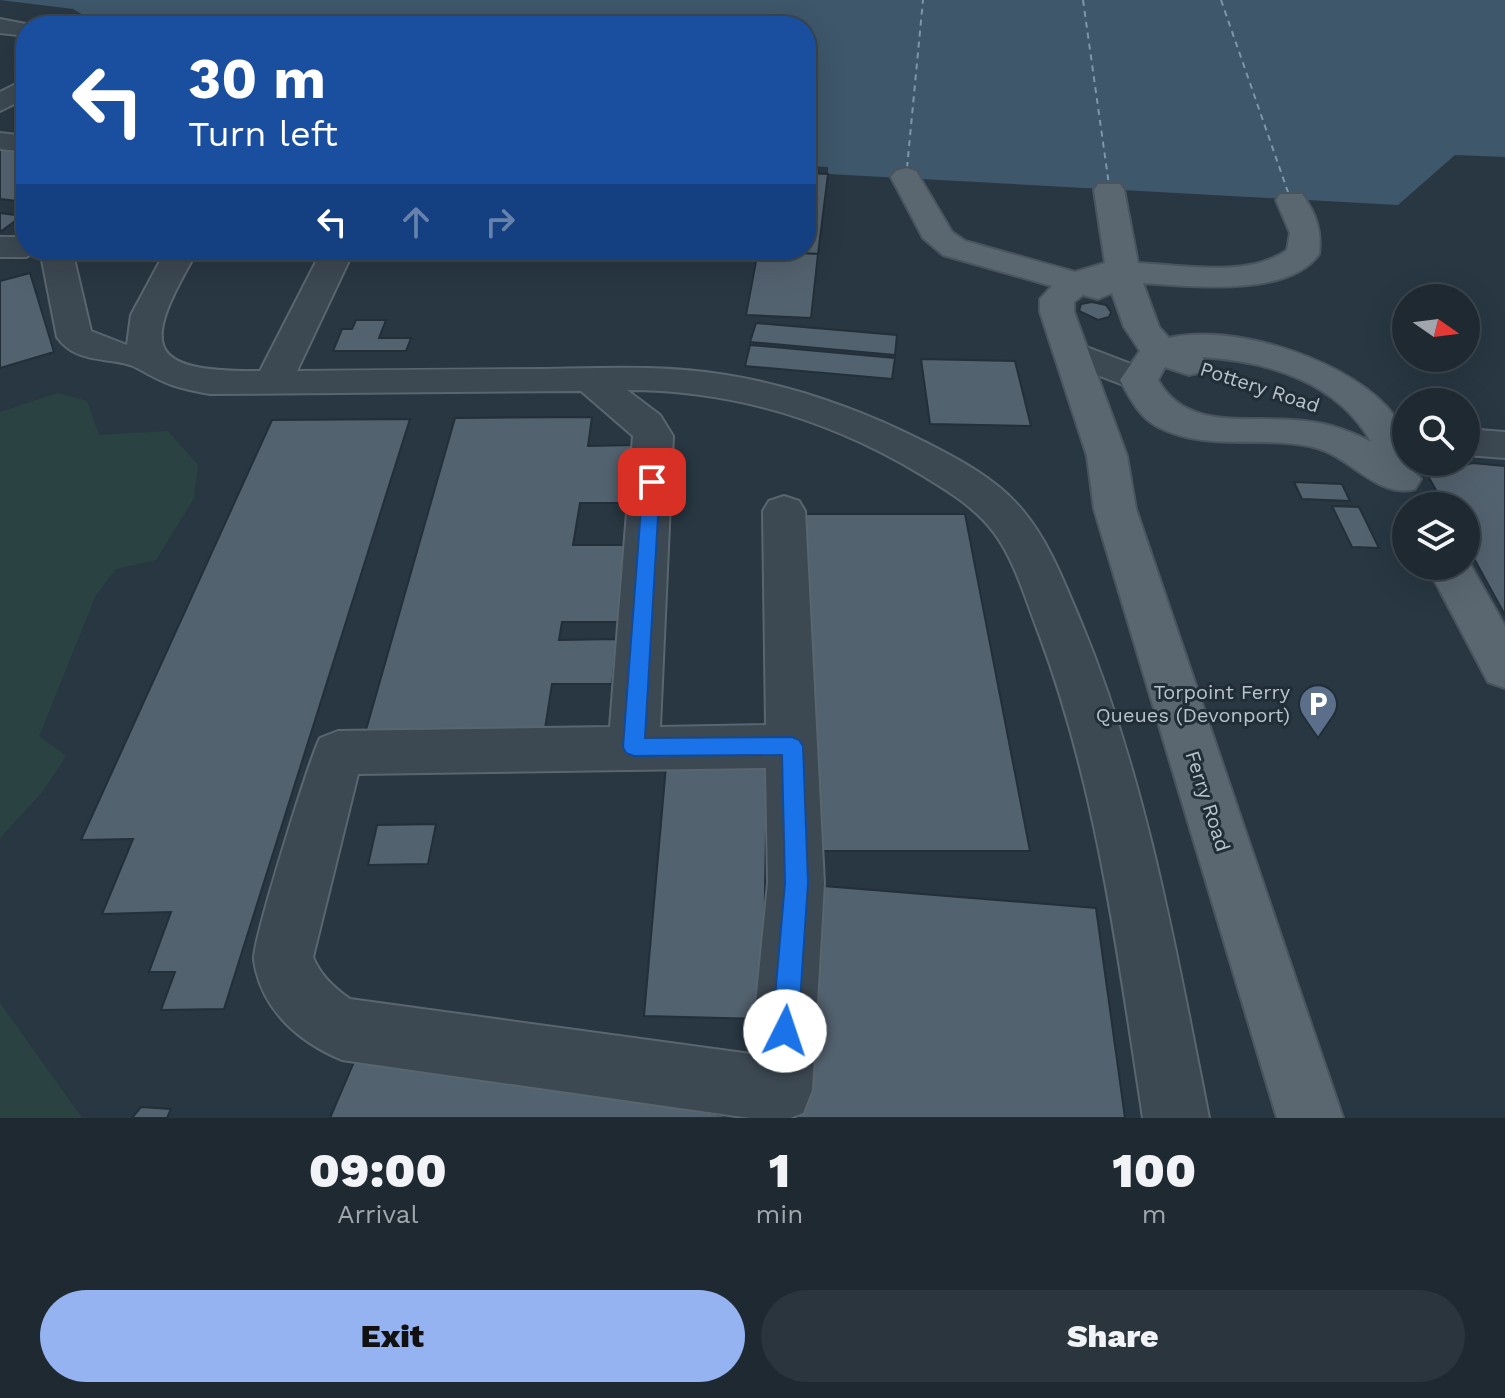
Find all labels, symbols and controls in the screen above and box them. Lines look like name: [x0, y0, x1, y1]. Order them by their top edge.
text: 30 m: [188, 46, 326, 112]
icon: left: [56, 48, 160, 152]
text: Turn left: [188, 113, 338, 155]
icon: left: [310, 200, 354, 244]
icon: ahead: [394, 200, 438, 244]
icon: right: [478, 200, 522, 244]
north arrow: [1392, 284, 1480, 372]
map controls: [1392, 284, 1480, 580]
street label: Pottery Road: [1197, 356, 1323, 418]
button: search: [1392, 388, 1480, 476]
pin: [618, 448, 686, 516]
icon: arrive: [630, 460, 674, 504]
button: layers: [1392, 492, 1480, 580]
place label: Torpoint Ferry Queues (Devonport): [1096, 680, 1291, 727]
parking icon: Torpoint Ferry Queues (Devonport): [1297, 683, 1339, 738]
street label: Ferry Road: [1180, 748, 1236, 854]
position arrow: [743, 989, 827, 1073]
text: 09:00: [309, 1142, 447, 1199]
text: 1: [769, 1142, 790, 1199]
text: 100: [1112, 1142, 1196, 1199]
text: Arrival: [337, 1199, 418, 1229]
text: min: [756, 1199, 803, 1229]
text: m: [1142, 1199, 1167, 1229]
button: Exit: [40, 1290, 745, 1382]
button: Share: [761, 1290, 1465, 1382]

